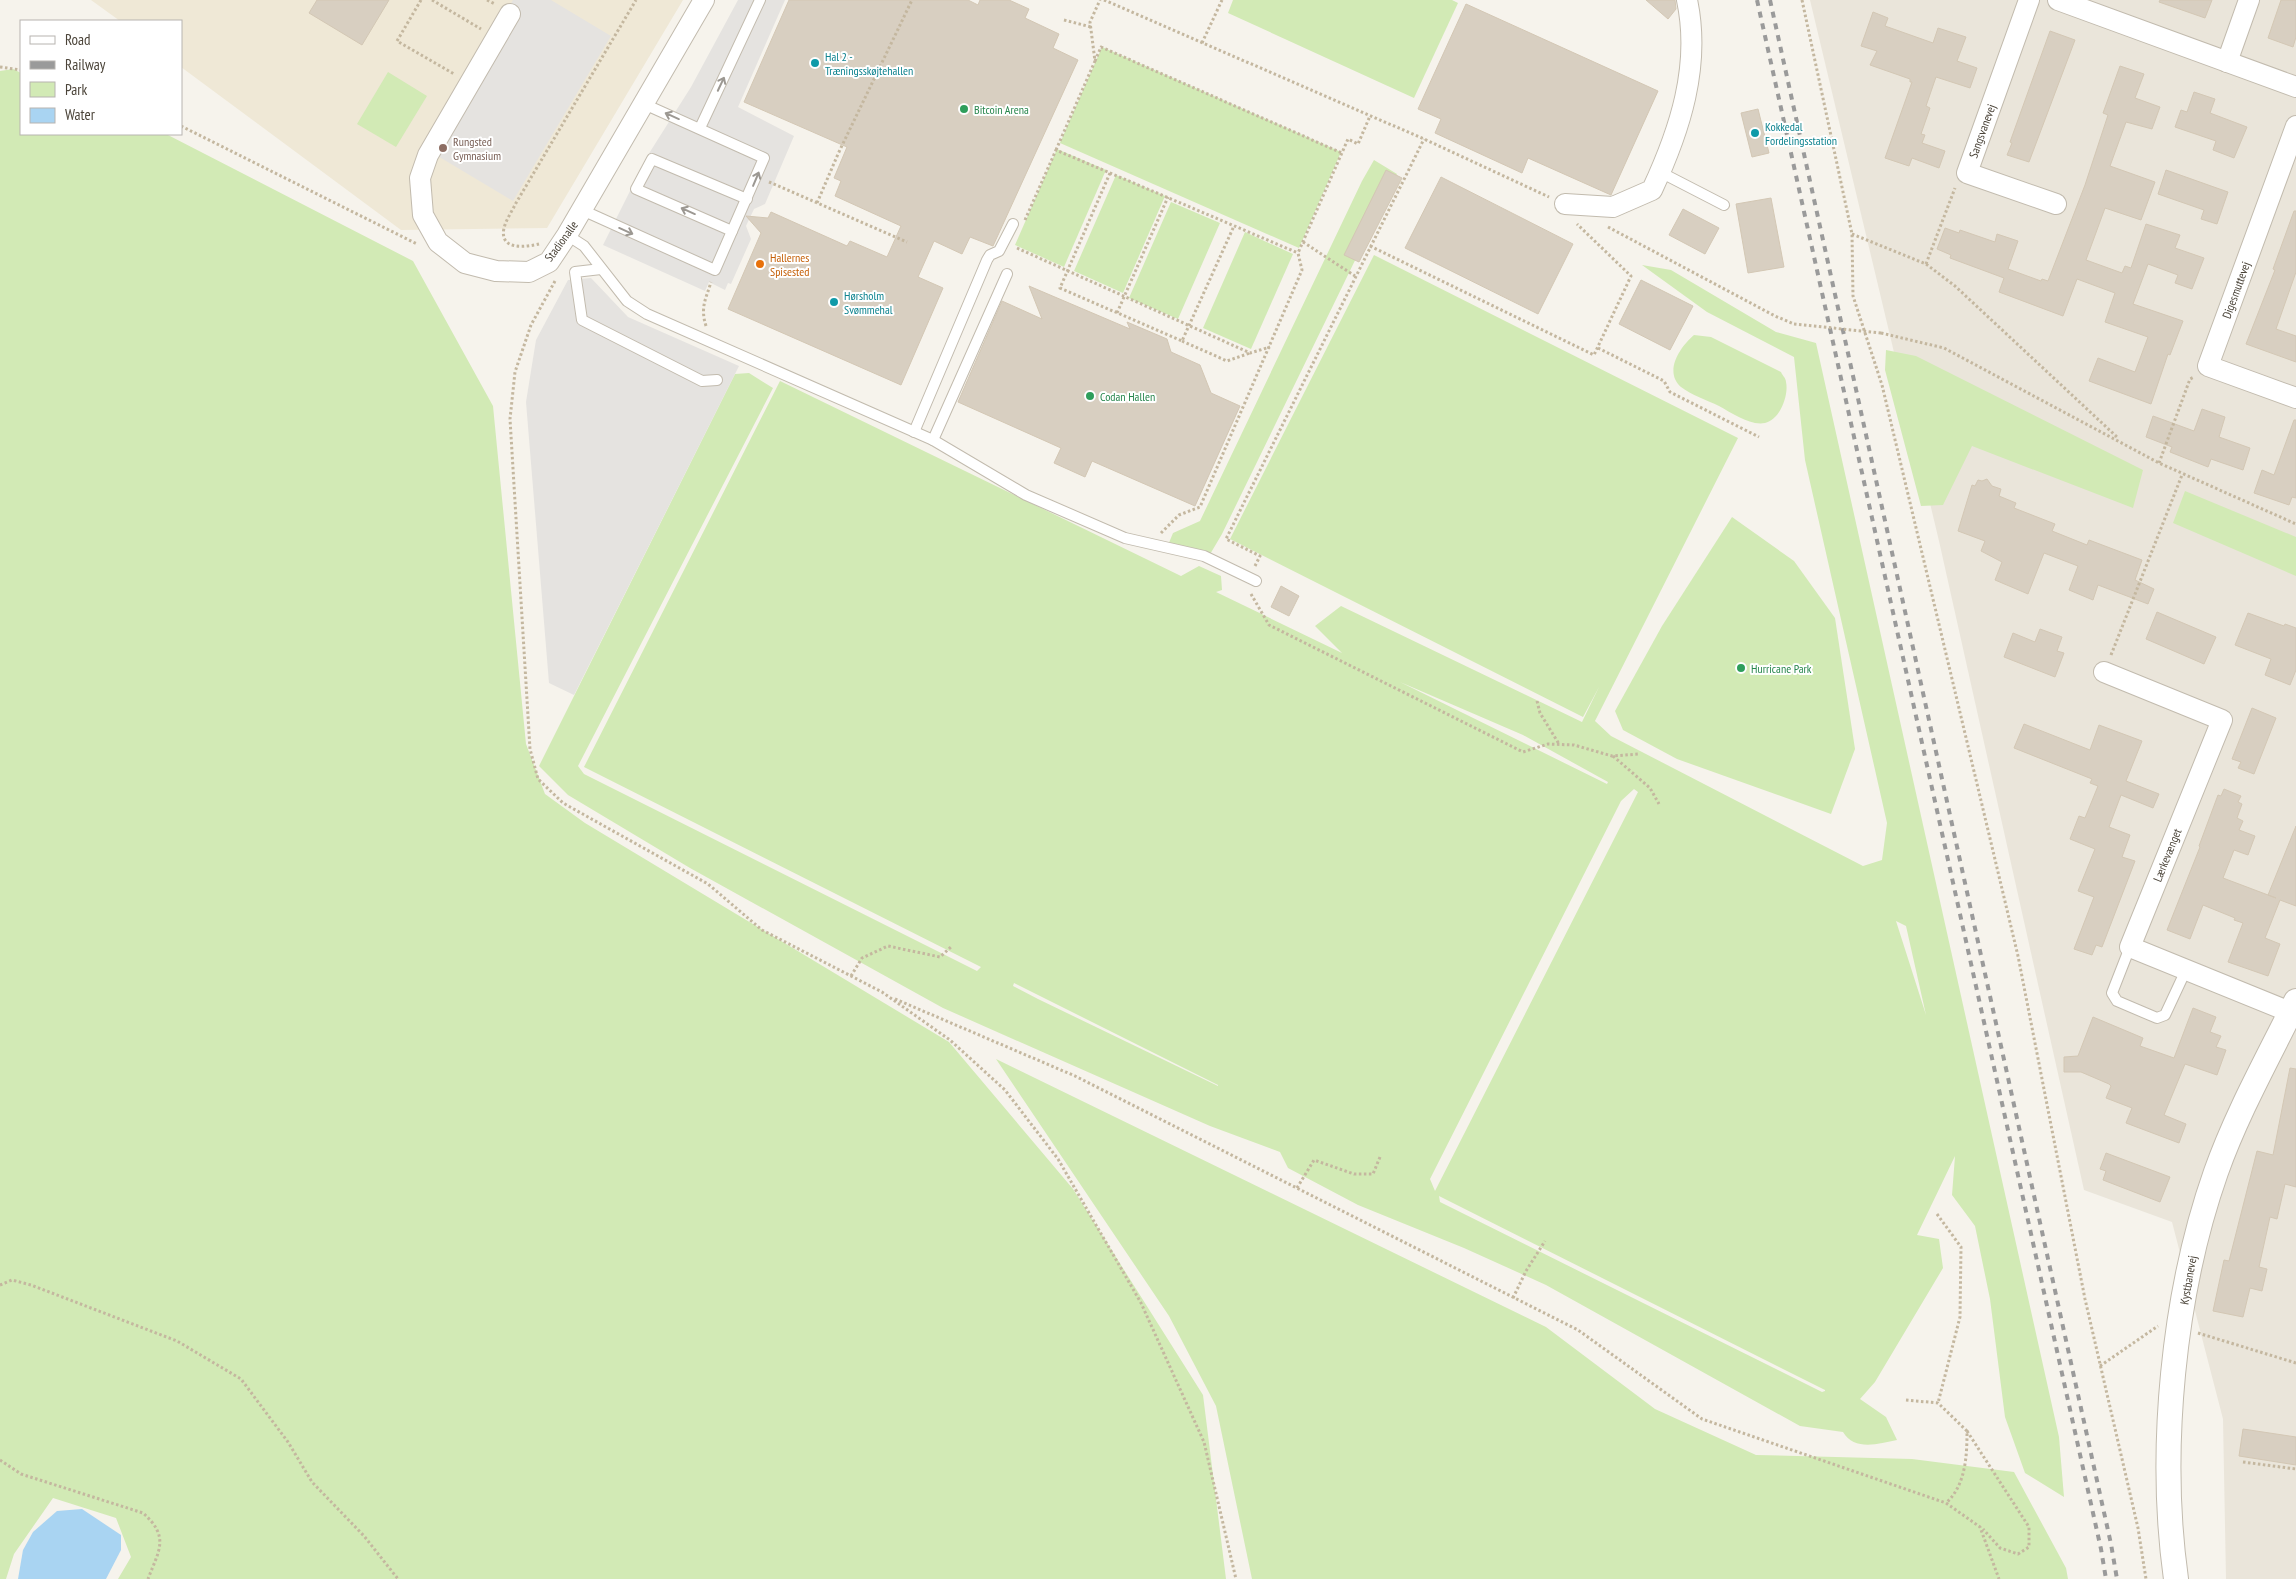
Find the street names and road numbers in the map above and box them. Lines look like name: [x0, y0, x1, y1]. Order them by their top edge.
street label: Sangsvanevej: [1965, 102, 1999, 160]
street label: Stadionalle: [541, 218, 581, 264]
street label: Digesmuttevej: [2219, 259, 2253, 321]
street label: Lærkevænget: [2150, 826, 2185, 884]
street label: Kystbanevej: [2176, 1254, 2200, 1306]

